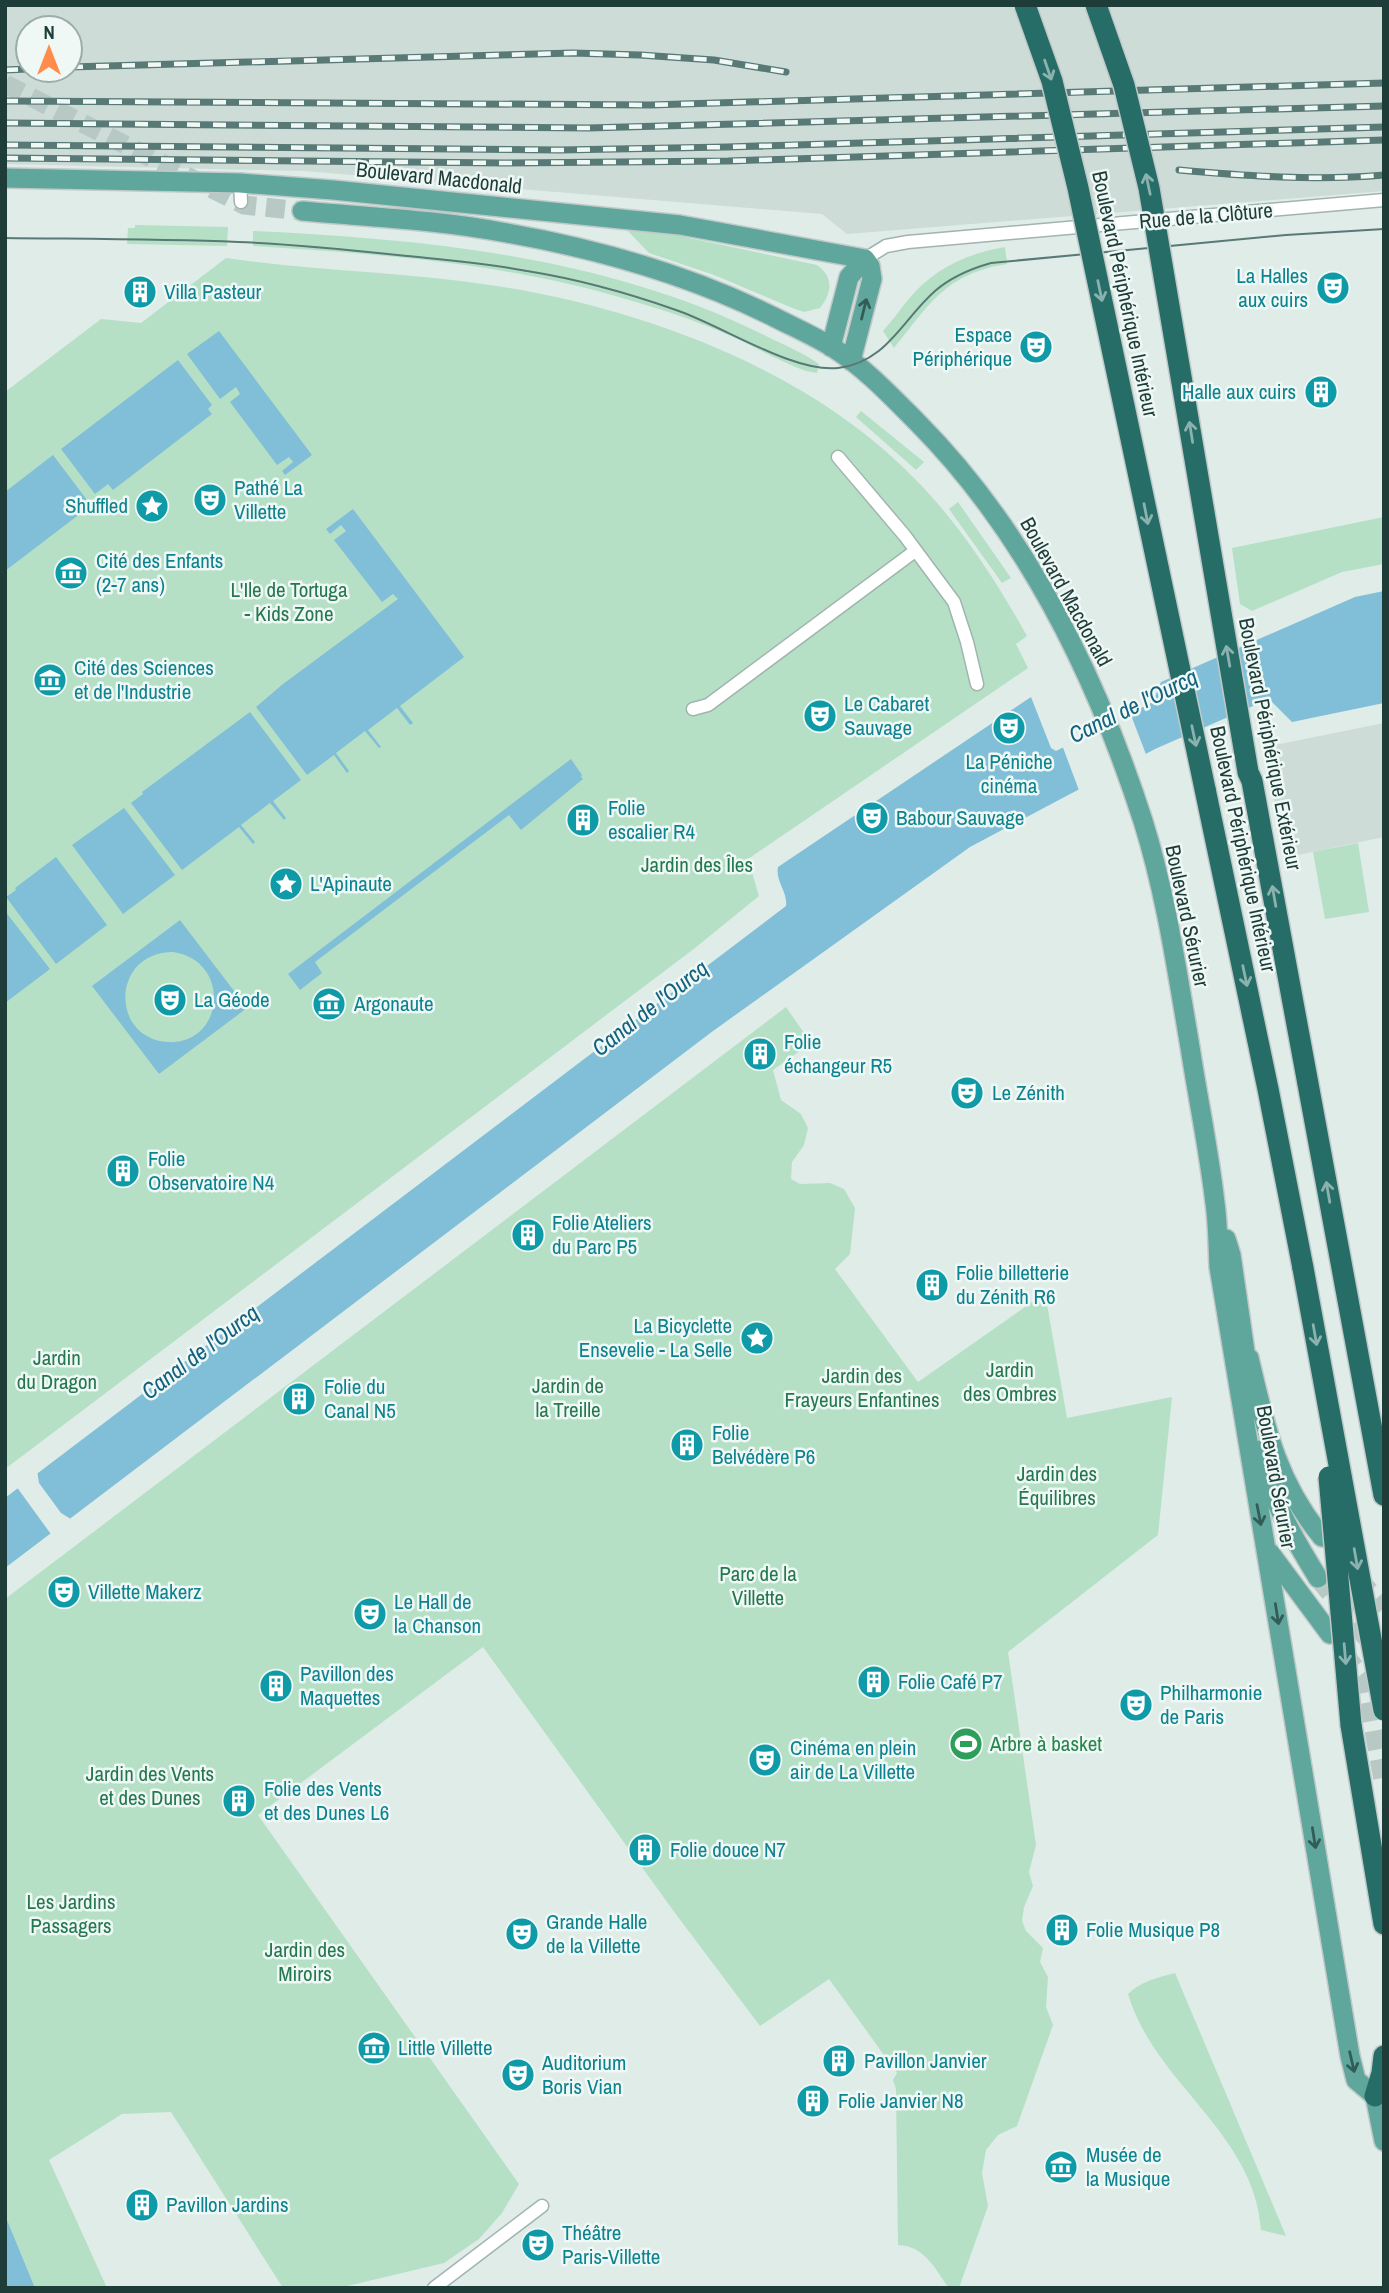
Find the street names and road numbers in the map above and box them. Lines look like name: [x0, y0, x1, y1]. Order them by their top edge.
street label: Boulevard Macdonald: [355, 154, 523, 201]
street label: Boulevard Périphérique Intérieur: [1085, 168, 1166, 420]
street label: Rue de la Clôture: [1138, 195, 1274, 236]
street label: Boulevard Macdonald: [1013, 512, 1119, 672]
street label: Boulevard Périphérique Extérieur: [1232, 615, 1309, 873]
street label: Boulevard Périphérique Intérieur: [1203, 723, 1284, 975]
street label: Boulevard Sérurier: [1158, 842, 1217, 990]
street label: Boulevard Sérurier: [1250, 1403, 1303, 1551]

